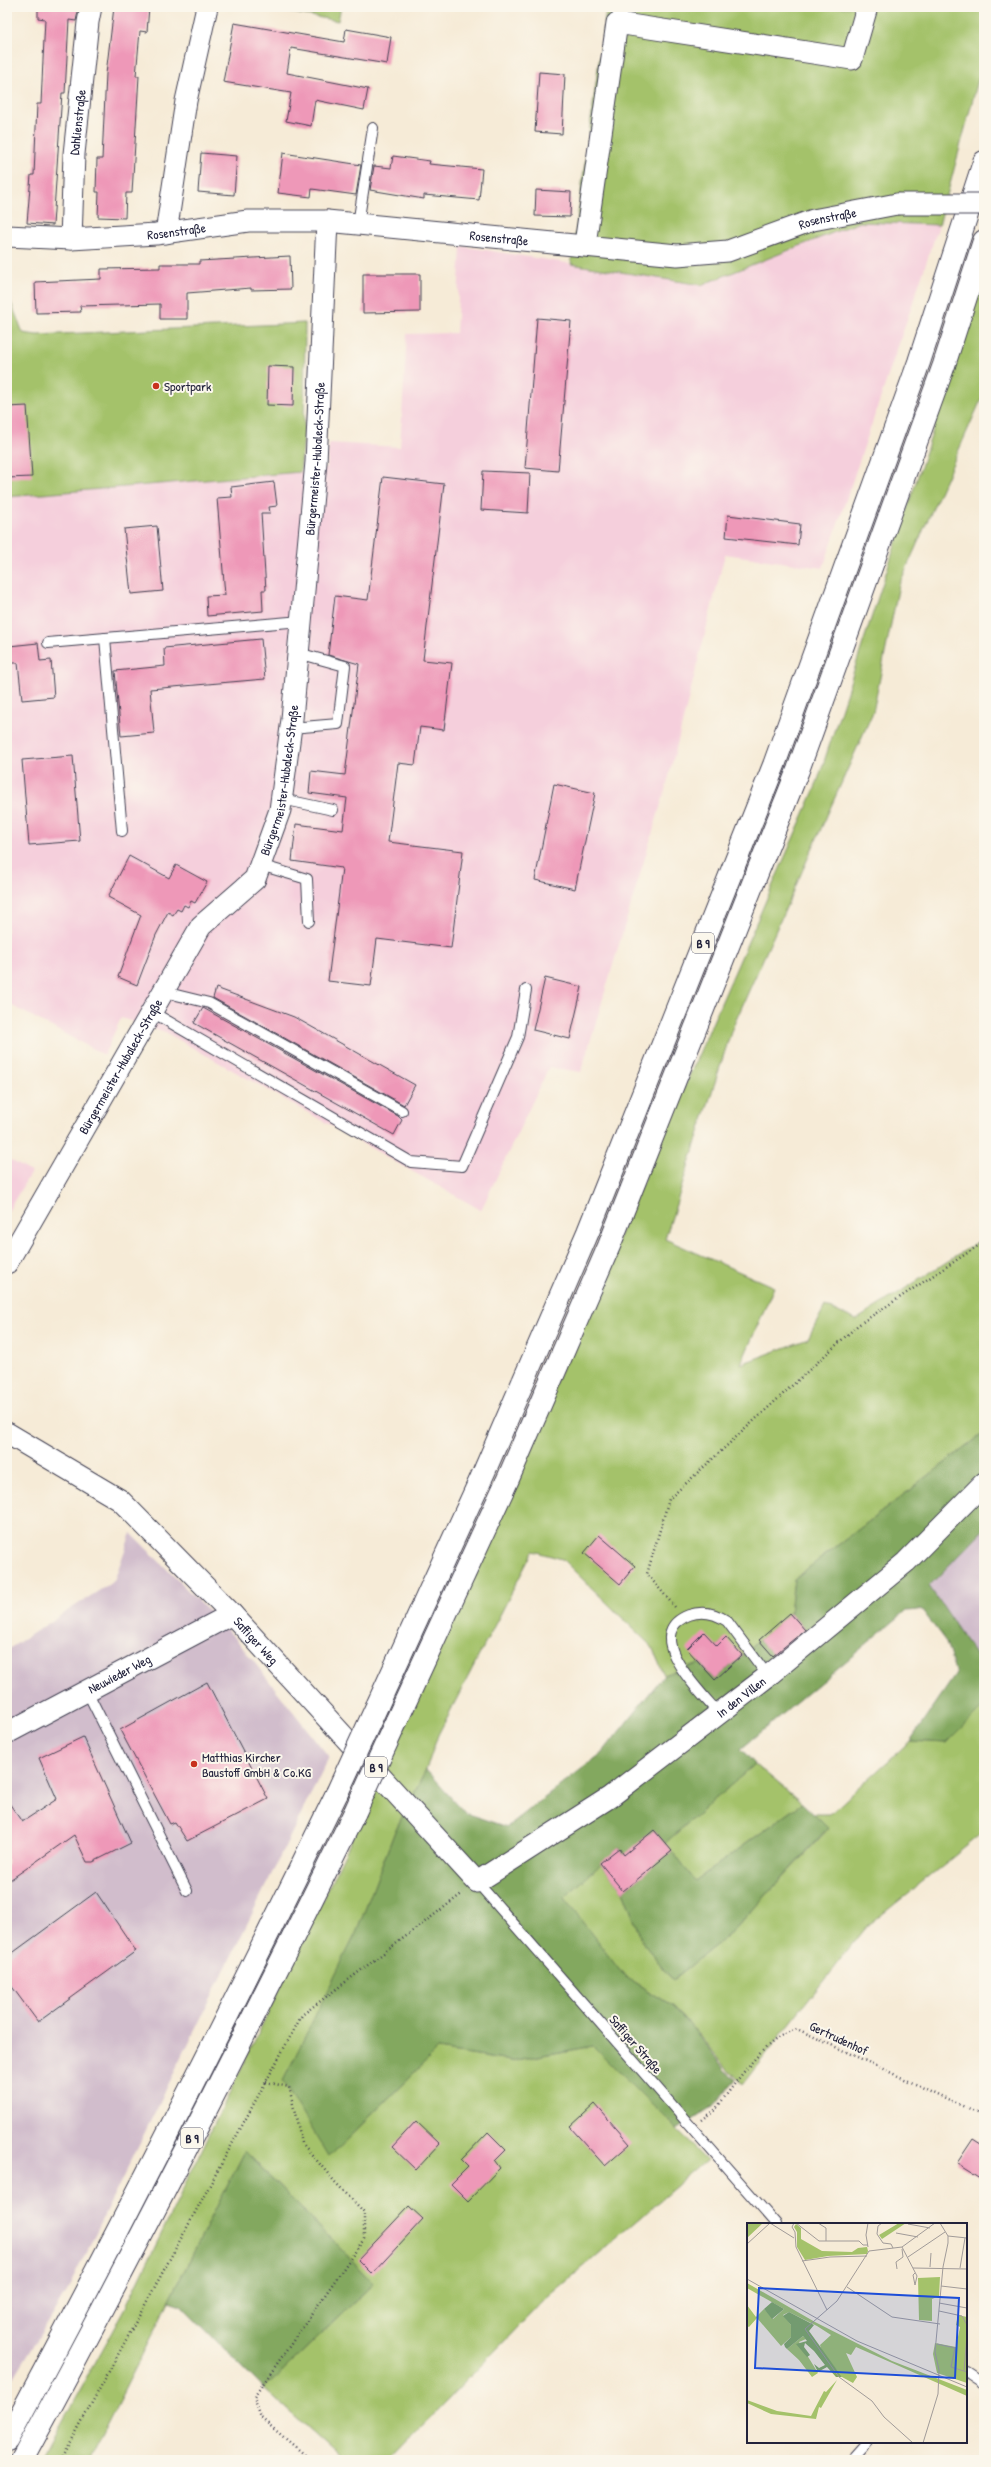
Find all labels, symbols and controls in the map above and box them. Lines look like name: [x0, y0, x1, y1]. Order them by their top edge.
street label: Dahlienstraße: [65, 88, 90, 156]
street label: Rosenstraße: [796, 203, 858, 234]
street label: Rosenstraße: [147, 218, 207, 243]
street label: Rosenstraße: [469, 226, 529, 250]
place label: Sportpark: [164, 377, 212, 395]
marker: Sportpark: [151, 381, 161, 391]
street label: Bürgermeister-Hubaleck-Straße: [300, 382, 329, 536]
street label: Bürgermeister-Hubaleck-Straße: [255, 704, 302, 858]
road number: B 9: [692, 933, 714, 953]
street label: Bürgermeister-Hubaleck-Straße: [74, 995, 166, 1137]
street label: Saffiger Weg: [230, 1613, 283, 1668]
street label: Neuwieder Weg: [85, 1650, 154, 1698]
street label: In den Villen: [712, 1672, 769, 1722]
place label: Matthias Kircher Baustoff GmbH & Co.KG: [202, 1748, 312, 1781]
road number: B 9: [365, 1757, 387, 1777]
marker: Matthias Kircher Baustoff GmbH & Co.KG: [189, 1759, 199, 1769]
street label: Saffiger Straße: [605, 2011, 667, 2077]
street label: Gertrudenhof: [807, 2017, 871, 2060]
road number: B 9: [181, 2128, 203, 2148]
inset map: [747, 2223, 967, 2443]

